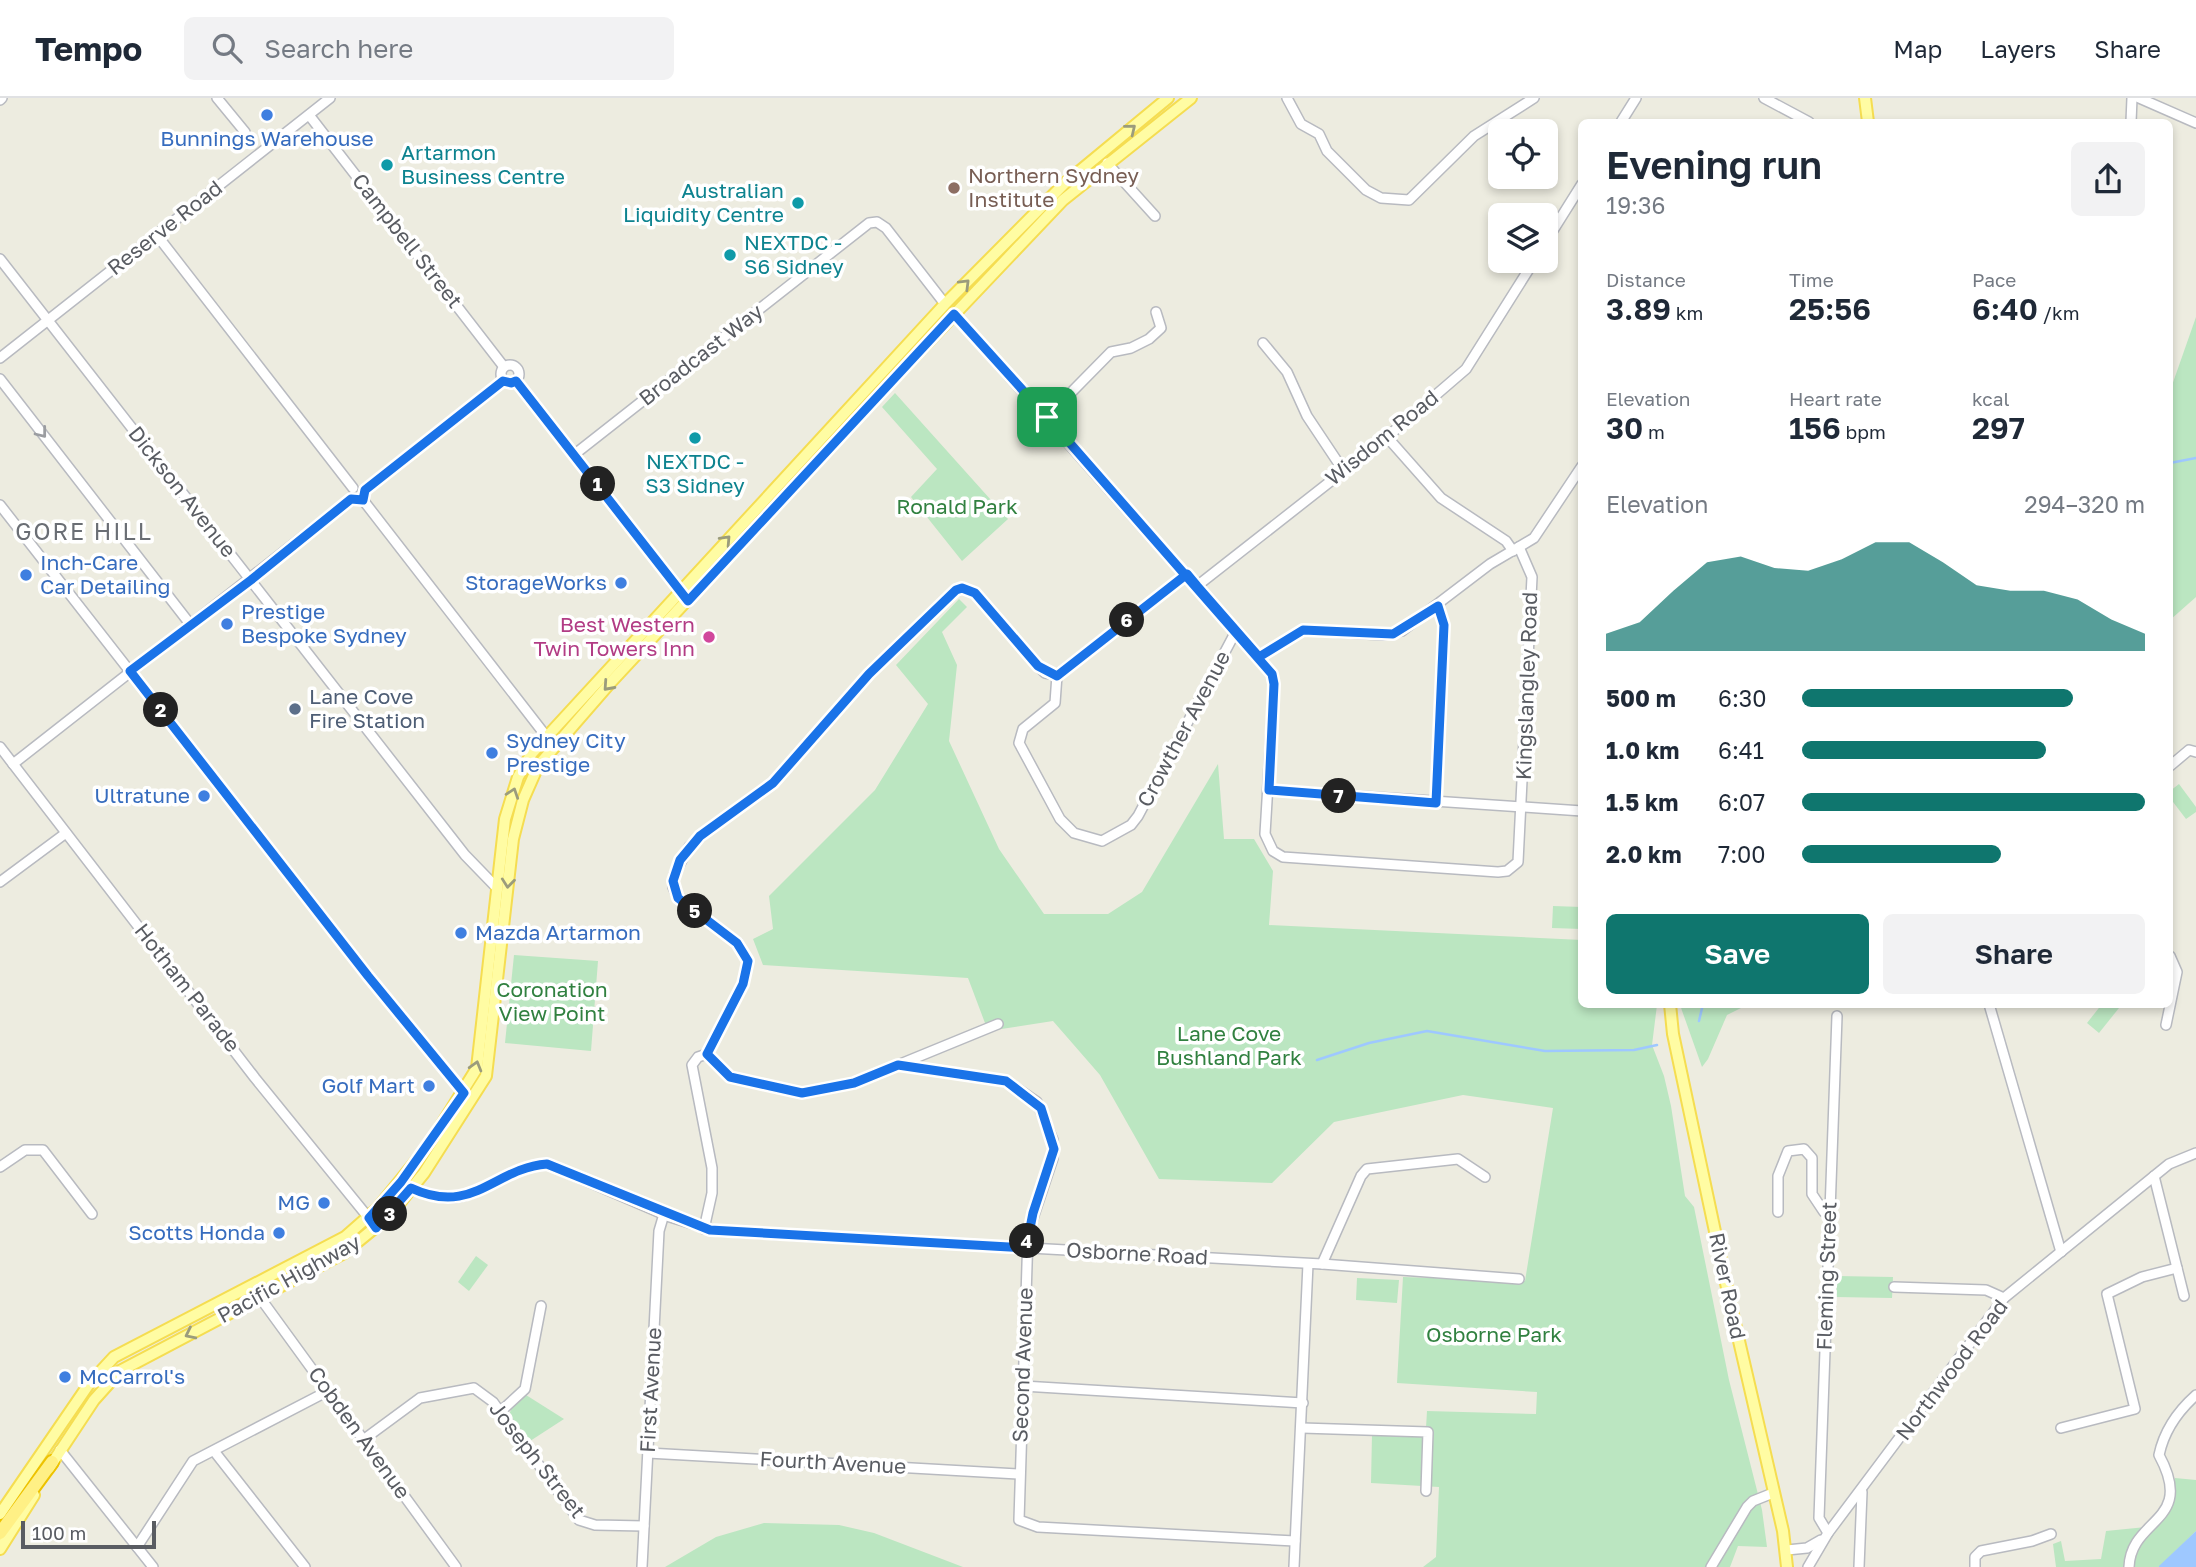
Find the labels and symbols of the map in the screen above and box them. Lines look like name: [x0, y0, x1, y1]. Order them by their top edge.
marker: Bunnings Warehouse: [259, 107, 275, 123]
one-way arrow: [1123, 124, 1135, 137]
place label: Bunnings Warehouse: [160, 125, 374, 151]
place label: Artarmon Business Centre: [401, 139, 565, 189]
marker: Artarmon Business Centre: [379, 157, 395, 173]
place label: Northern Sydney Institute: [968, 162, 1139, 212]
street label: Campbell Street: [347, 168, 468, 313]
street label: Reserve Road: [102, 174, 227, 280]
place label: Australian Liquidity Centre: [623, 177, 784, 227]
marker: Northern Sydney Institute: [946, 180, 962, 196]
marker: Australian Liquidity Centre: [790, 195, 806, 211]
place label: NEXTDC - S6 Sidney: [744, 229, 844, 279]
marker: NEXTDC - S6 Sidney: [722, 247, 738, 263]
one-way arrow: [957, 280, 970, 293]
street label: Broadcast Way: [633, 298, 768, 411]
street label: Wisdom Road: [1320, 384, 1443, 491]
pin: [1017, 387, 1077, 447]
street label: Dickson Avenue: [123, 420, 242, 562]
one-way arrow: [33, 426, 46, 438]
marker: NEXTDC - S3 Sidney: [687, 430, 703, 446]
place label: NEXTDC - S3 Sidney: [645, 448, 745, 498]
pin: 1: [580, 466, 616, 502]
park label: Ronald Park: [896, 493, 1018, 519]
district label: GORE HILL: [15, 517, 153, 545]
one-way arrow: [717, 535, 730, 548]
place label: Inch-Care Car Detailing: [40, 549, 171, 599]
marker: Inch-Care Car Detailing: [18, 567, 34, 583]
place label: StorageWorks: [465, 569, 607, 595]
marker: StorageWorks: [613, 575, 629, 591]
street label: Kingslangley Road: [1510, 591, 1542, 780]
place label: Prestige Bespoke Sydney: [241, 598, 407, 648]
pin: 6: [1110, 602, 1144, 638]
place label: Best Western Twin Towers Inn: [534, 611, 695, 661]
marker: Prestige Bespoke Sydney: [219, 616, 235, 632]
marker: Best Western Twin Towers Inn: [701, 629, 717, 645]
street label: Crowther Avenue: [1131, 646, 1235, 811]
one-way arrow: [603, 678, 616, 691]
place label: Lane Cove Fire Station: [309, 683, 425, 733]
pin: 2: [144, 692, 178, 728]
marker: Lane Cove Fire Station: [287, 701, 303, 717]
place label: Sydney City Prestige: [506, 727, 626, 777]
marker: Sydney City Prestige: [484, 745, 500, 761]
pin: 7: [1322, 778, 1356, 814]
place label: Ultratune: [94, 782, 190, 808]
one-way arrow: [505, 787, 519, 799]
marker: Ultratune: [196, 788, 212, 804]
one-way arrow: [501, 877, 516, 888]
pin: 5: [678, 894, 712, 928]
street label: Hotham Parade: [130, 918, 246, 1057]
place label: Mazda Artarmon: [475, 919, 641, 945]
marker: Mazda Artarmon: [453, 925, 469, 941]
park label: Coronation View Point: [496, 976, 608, 1026]
park label: Lane Cove Bushland Park: [1156, 1020, 1302, 1070]
one-way arrow: [468, 1060, 482, 1072]
place label: Golf Mart: [321, 1072, 415, 1098]
marker: Golf Mart: [421, 1078, 437, 1094]
place label: MG: [277, 1189, 310, 1215]
marker: MG: [316, 1195, 332, 1211]
pin: 3: [372, 1196, 408, 1232]
street label: Fleming Street: [1810, 1201, 1842, 1351]
place label: Scotts Honda: [128, 1219, 265, 1245]
pin: 4: [1010, 1224, 1044, 1258]
marker: Scotts Honda: [271, 1225, 287, 1241]
street label: Pacific Highway: [212, 1228, 365, 1328]
street label: River Road: [1704, 1230, 1752, 1341]
street label: Osborne Road: [1065, 1236, 1209, 1270]
street label: Second Avenue: [1006, 1287, 1038, 1443]
street label: Northwood Road: [1890, 1294, 2013, 1445]
park label: Osborne Park: [1426, 1321, 1562, 1347]
one-way arrow: [185, 1325, 197, 1339]
street label: First Avenue: [634, 1327, 666, 1453]
street label: Cobden Avenue: [303, 1361, 417, 1504]
place label: McCarrol's: [79, 1363, 185, 1389]
marker: McCarrol's: [57, 1369, 73, 1385]
street label: Joseph Street: [484, 1396, 591, 1523]
street label: Fourth Avenue: [759, 1445, 907, 1479]
scale bar: [21, 1518, 156, 1550]

